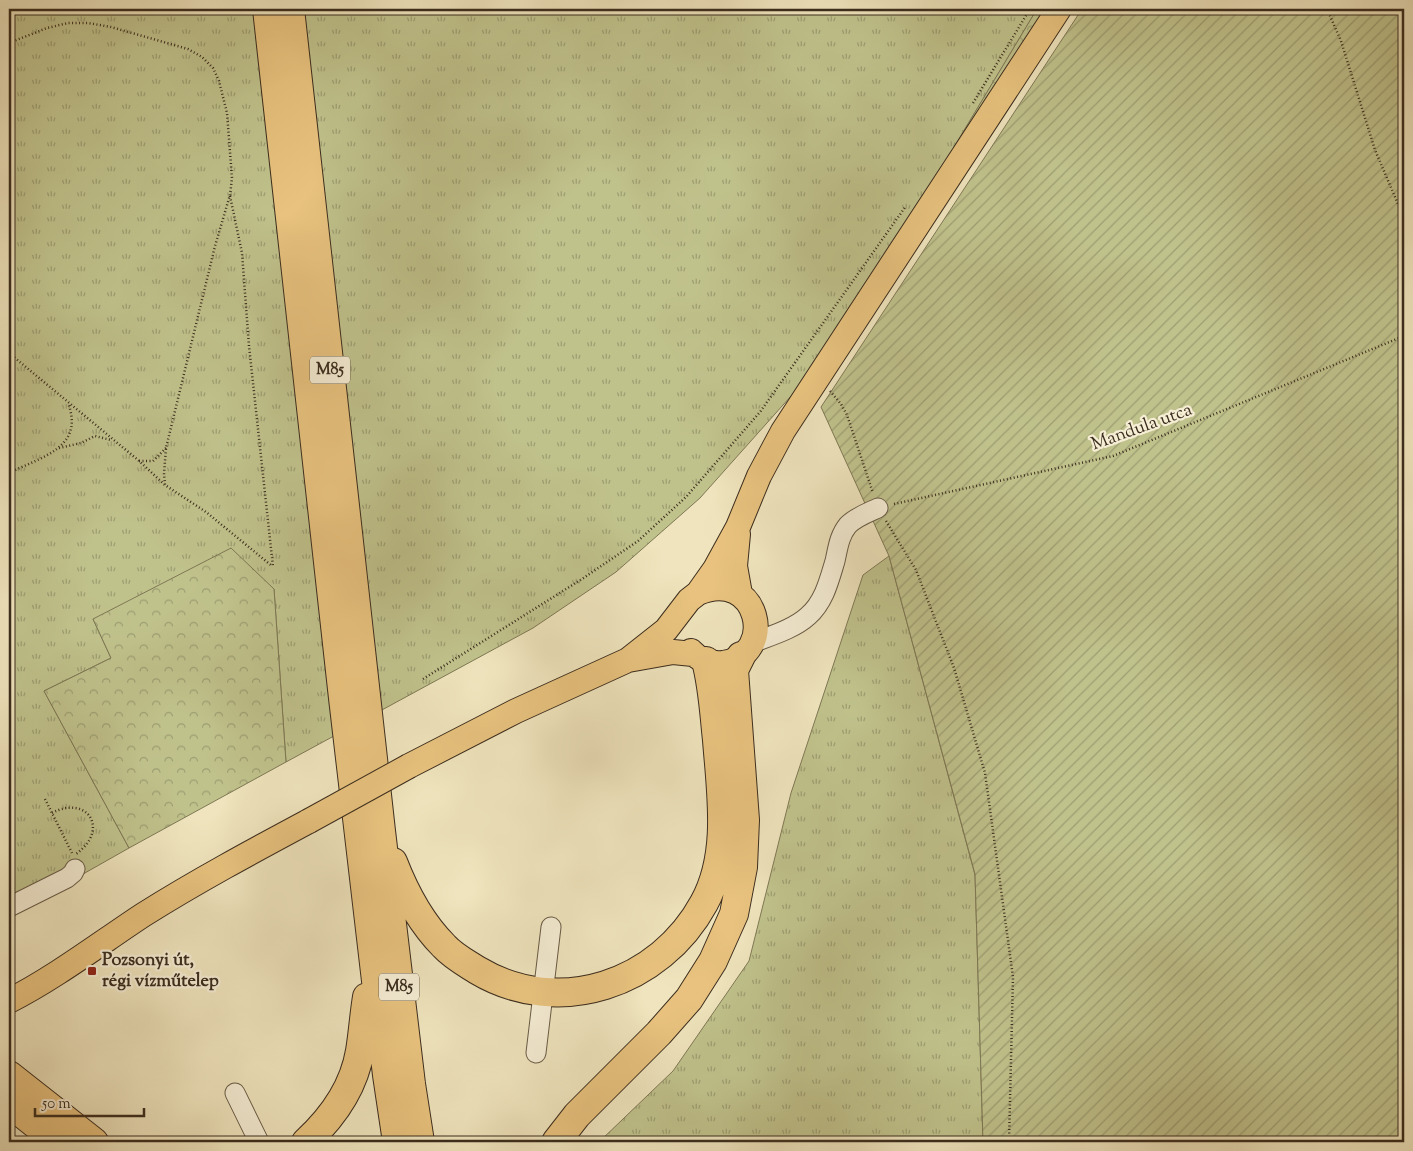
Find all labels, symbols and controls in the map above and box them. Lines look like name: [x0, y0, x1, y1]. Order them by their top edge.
road number: M85: [310, 356, 350, 384]
street label: Mandula utca: [1088, 398, 1196, 458]
place label: Pozsonyi út, régi vízműtelep: [102, 948, 219, 995]
marker: Pozsonyi út, régi vízműtelep: [86, 965, 98, 977]
road number: M85: [379, 974, 419, 1000]
scale bar: [35, 1086, 144, 1118]
text: 50 m: [41, 1094, 71, 1115]

